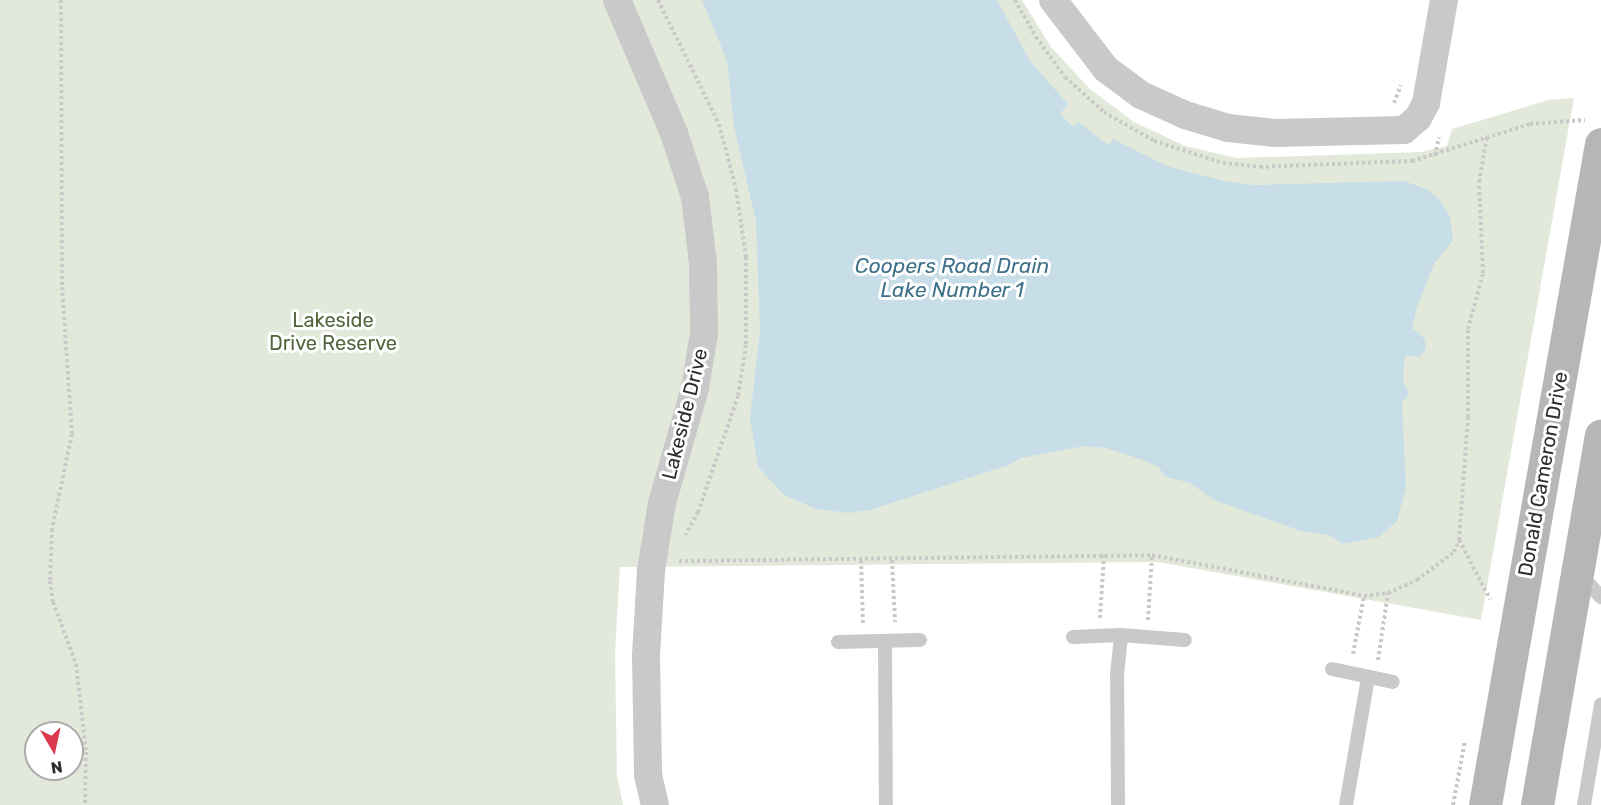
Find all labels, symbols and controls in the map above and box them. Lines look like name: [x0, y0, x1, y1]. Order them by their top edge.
water label: Coopers Road Drain Lake Number 1: [855, 253, 1049, 303]
park label: Lakeside Drive Reserve: [269, 309, 397, 356]
street label: Lakeside Drive: [657, 346, 713, 482]
street label: Donald Cameron Drive: [1513, 370, 1573, 578]
north arrow: [24, 721, 84, 781]
text: N: [49, 757, 64, 778]

